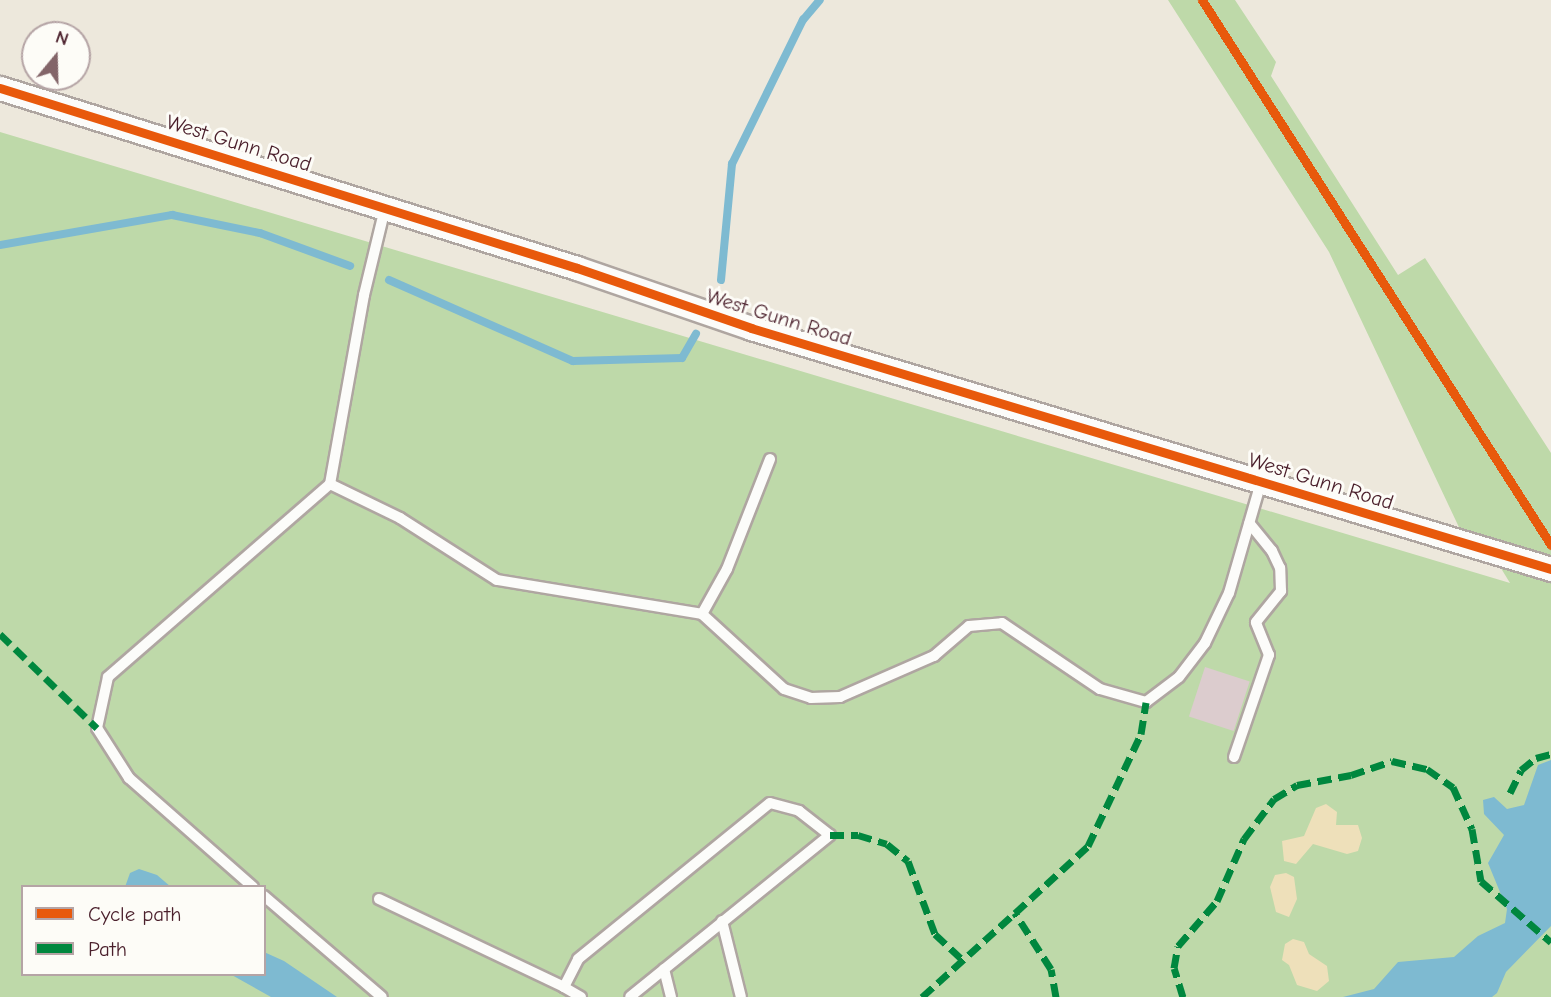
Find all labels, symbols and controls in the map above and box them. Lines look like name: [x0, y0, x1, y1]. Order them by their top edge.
north arrow: [21, 21, 91, 91]
text: N: [53, 26, 72, 50]
street label: West Gunn Road: [163, 109, 315, 177]
street label: West Gunn Road: [703, 283, 855, 351]
street label: West Gunn Road: [1245, 447, 1397, 515]
legend: [21, 885, 266, 976]
text: Cycle path: [88, 902, 181, 926]
text: Path: [88, 937, 127, 961]

